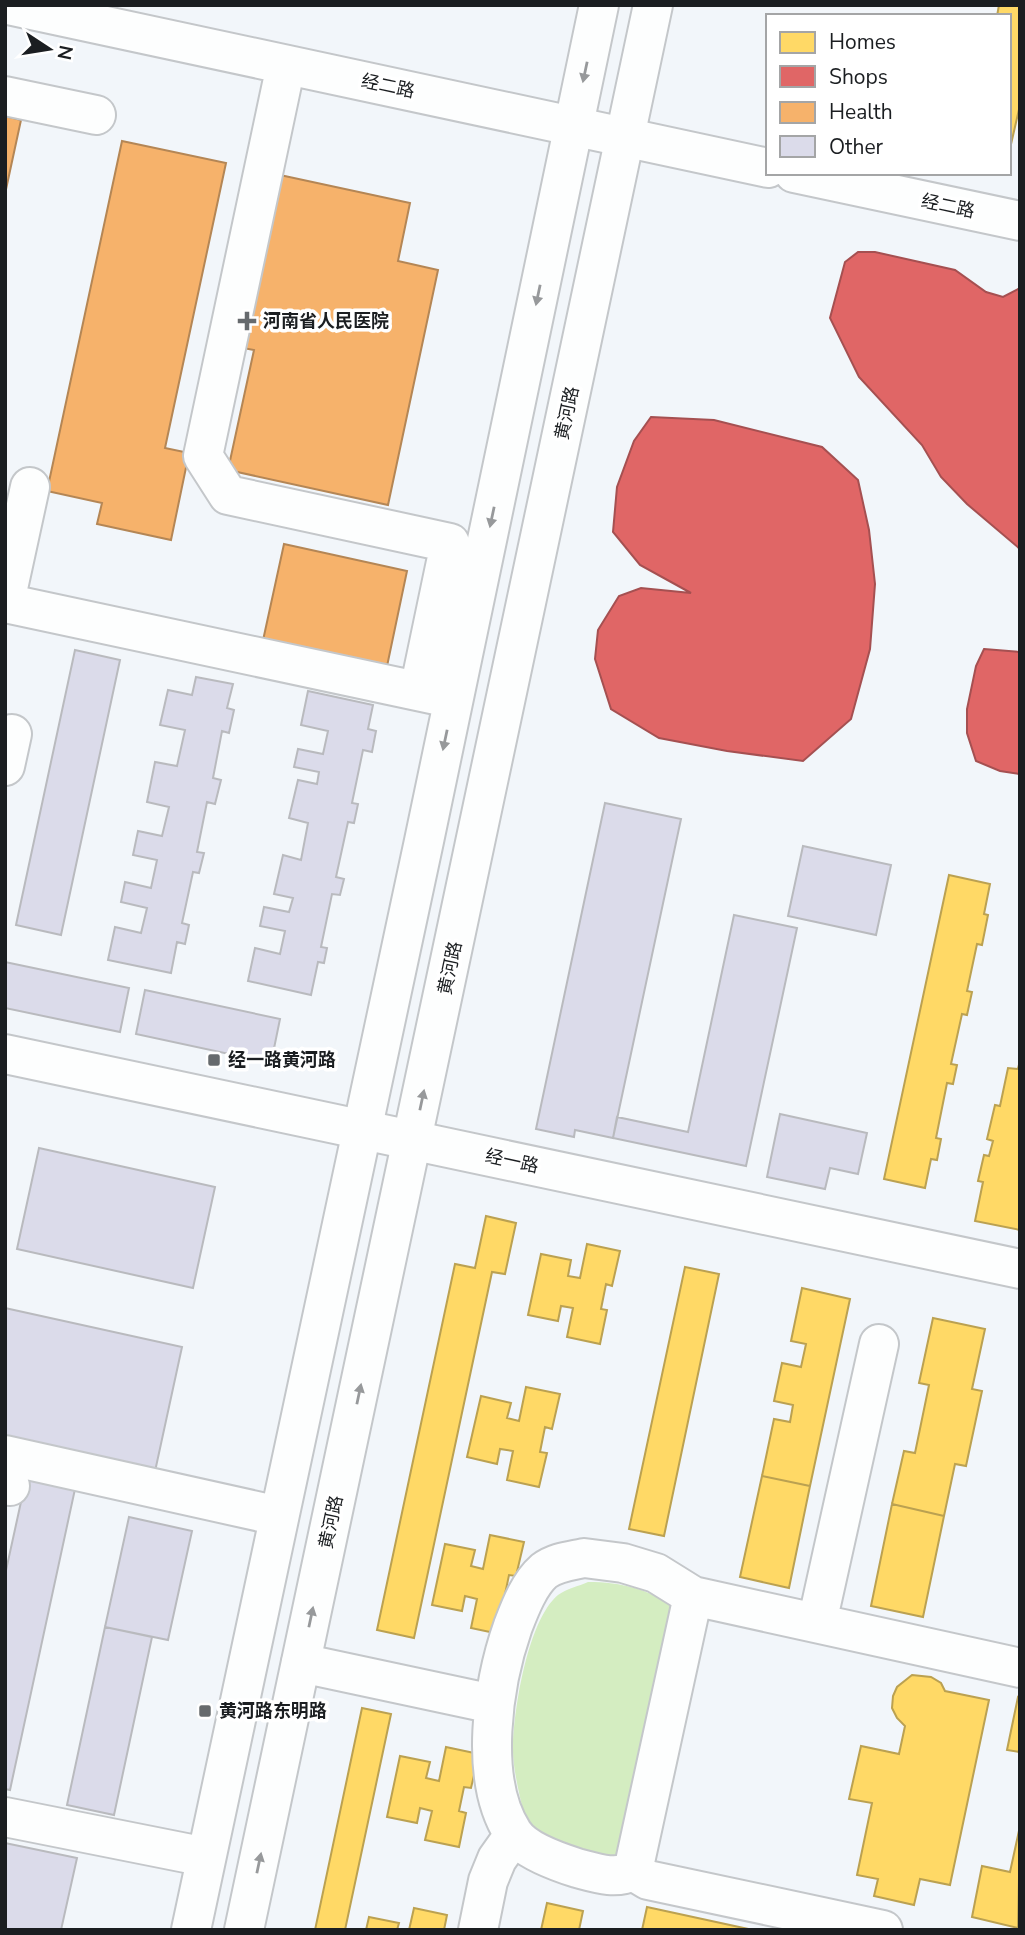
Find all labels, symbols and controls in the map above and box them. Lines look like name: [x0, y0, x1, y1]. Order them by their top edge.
north arrow: [14, 14, 84, 84]
legend: [766, 14, 1011, 175]
text: Homes: [829, 28, 896, 56]
text: N: [50, 43, 79, 62]
one-way arrow: [580, 61, 591, 83]
text: Shops: [829, 63, 888, 91]
street label: 经二路: [359, 69, 417, 103]
text: Health: [829, 98, 893, 126]
text: Other: [829, 133, 884, 161]
street label: 经二路: [919, 189, 977, 223]
one-way arrow: [533, 284, 544, 306]
place label: 河南省人民医院: [263, 309, 389, 333]
marker: 河南省人民医院: [237, 311, 257, 331]
street label: 黄河路: [550, 384, 584, 442]
one-way arrow: [486, 506, 497, 528]
one-way arrow: [439, 729, 450, 751]
street label: 黄河路: [433, 939, 467, 997]
place label: 经一路黄河路: [228, 1048, 336, 1072]
marker: 经一路黄河路: [206, 1052, 222, 1068]
one-way arrow: [416, 1089, 427, 1111]
street label: 经一路: [483, 1144, 541, 1178]
one-way arrow: [353, 1383, 364, 1405]
street label: 黄河路: [314, 1493, 348, 1551]
one-way arrow: [306, 1606, 317, 1628]
place label: 黄河路东明路: [219, 1699, 327, 1723]
marker: 黄河路东明路: [197, 1703, 213, 1719]
one-way arrow: [253, 1852, 264, 1874]

